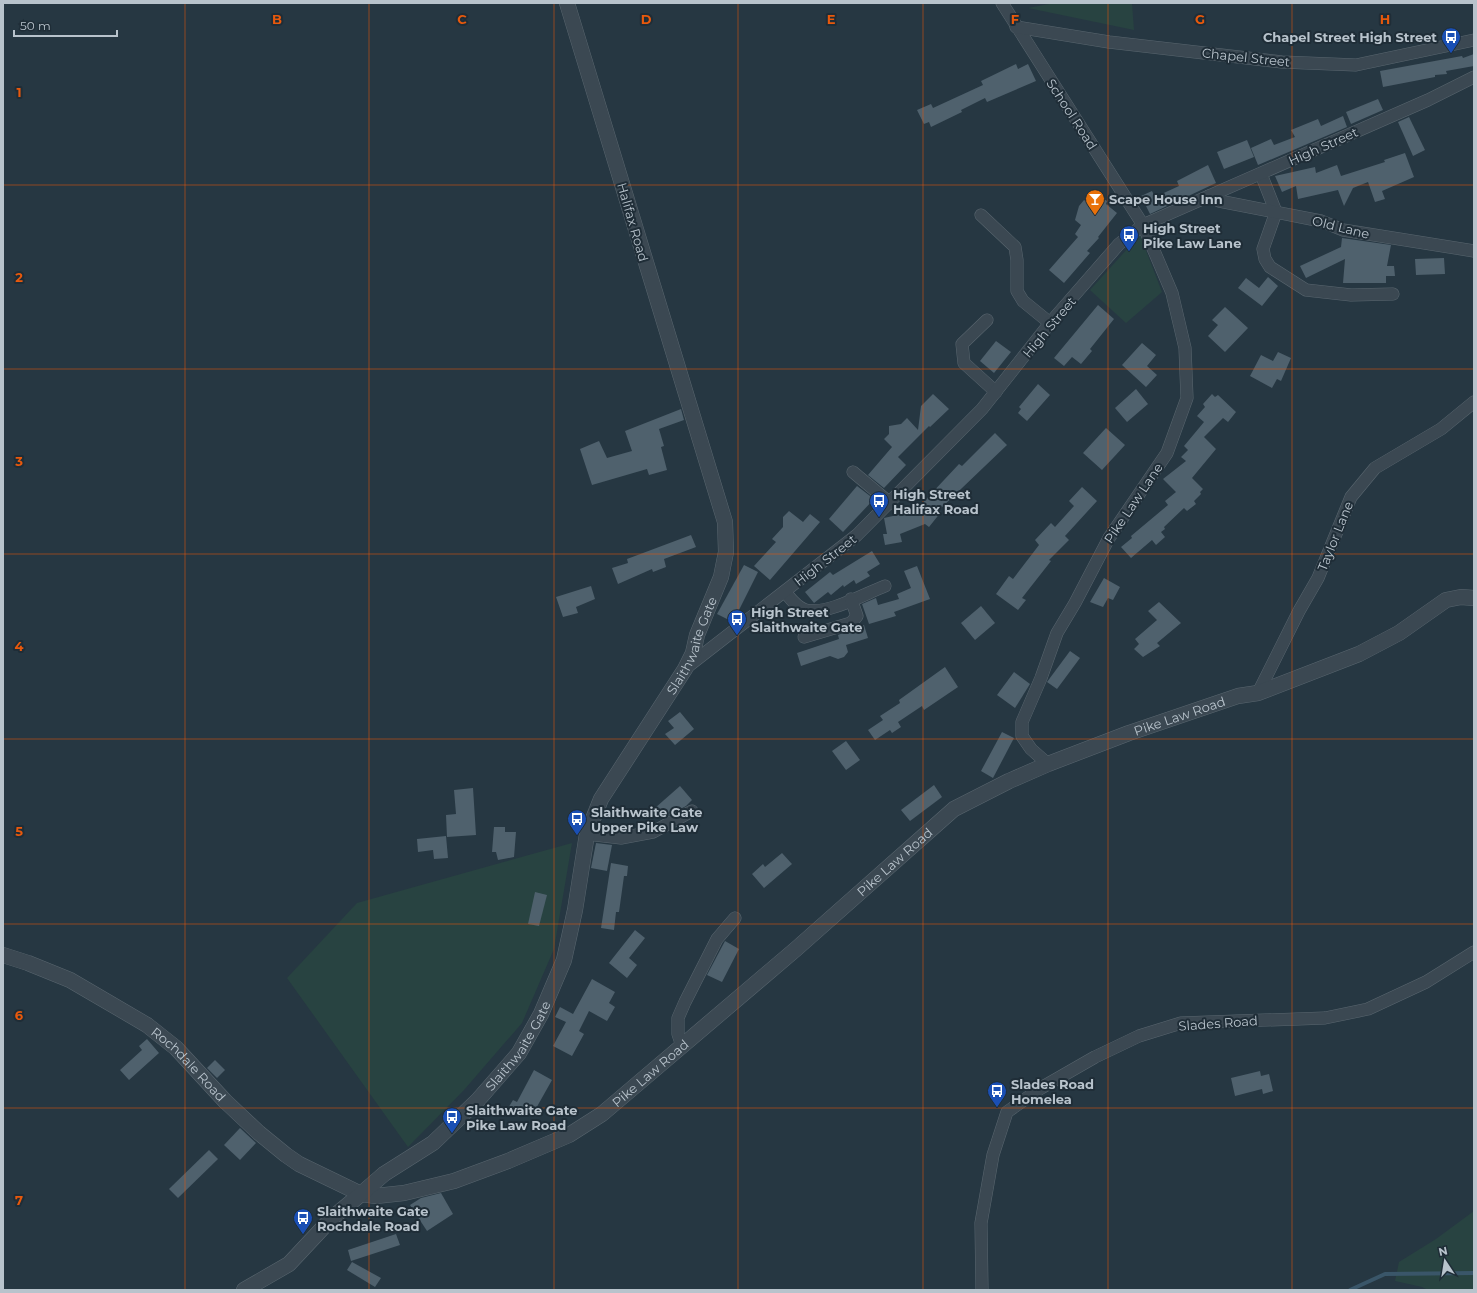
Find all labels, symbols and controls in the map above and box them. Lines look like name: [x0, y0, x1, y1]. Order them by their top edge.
text: B: [272, 11, 282, 27]
text: C: [457, 11, 467, 27]
text: D: [641, 11, 652, 27]
text: E: [827, 11, 836, 27]
text: F: [1011, 11, 1019, 27]
text: G: [1195, 11, 1205, 27]
text: H: [1380, 11, 1390, 27]
scale bar: [14, 12, 117, 38]
text: 50 m: [20, 18, 51, 33]
bus stop icon: Chapel Street High Street: [1440, 26, 1462, 54]
place label: Chapel Street High Street: [1263, 29, 1437, 45]
street label: Chapel Street: [1201, 44, 1291, 70]
street label: School Road: [1043, 76, 1101, 152]
text: 1: [16, 84, 22, 100]
street label: High Street: [1286, 124, 1360, 168]
street label: Halifax Road: [614, 181, 652, 263]
bar icon: Scape House Inn: [1084, 188, 1106, 216]
place label: Scape House Inn: [1109, 191, 1223, 207]
street label: Old Lane: [1311, 212, 1372, 242]
place label: High Street Pike Law Lane: [1143, 220, 1241, 251]
bus stop icon: High Street Pike Law Lane: [1118, 224, 1140, 252]
text: 2: [15, 269, 23, 285]
street label: High Street: [1019, 293, 1079, 361]
text: 3: [14, 453, 23, 469]
street label: Pike Law Lane: [1100, 460, 1166, 546]
place label: High Street Halifax Road: [893, 486, 979, 517]
bus stop icon: High Street Halifax Road: [868, 490, 890, 518]
street label: Taylor Lane: [1314, 499, 1356, 573]
street label: High Street: [791, 531, 859, 589]
street label: Slaithwaite Gate: [663, 594, 720, 697]
place label: High Street Slaithwaite Gate: [751, 604, 862, 635]
bus stop icon: High Street Slaithwaite Gate: [726, 608, 748, 636]
text: 4: [15, 638, 24, 654]
street label: Pike Law Road: [1132, 693, 1227, 739]
place label: Slaithwaite Gate Upper Pike Law: [591, 804, 702, 835]
bus stop icon: Slaithwaite Gate Upper Pike Law: [566, 808, 588, 836]
text: 5: [15, 823, 23, 839]
street label: Pike Law Road: [853, 824, 936, 900]
street label: Slaithwaite Gate: [482, 998, 554, 1094]
text: 6: [15, 1007, 24, 1023]
street label: Slades Road: [1178, 1012, 1258, 1034]
street label: Rochdale Road: [148, 1024, 229, 1105]
street label: Pike Law Road: [608, 1036, 692, 1110]
place label: Slades Road Homelea: [1011, 1076, 1094, 1107]
bus stop icon: Slades Road Homelea: [986, 1080, 1008, 1108]
place label: Slaithwaite Gate Pike Law Road: [466, 1102, 577, 1133]
bus stop icon: Slaithwaite Gate Pike Law Road: [441, 1106, 463, 1134]
text: 7: [15, 1192, 23, 1208]
place label: Slaithwaite Gate Rochdale Road: [317, 1203, 428, 1234]
bus stop icon: Slaithwaite Gate Rochdale Road: [292, 1207, 314, 1235]
north arrow: [1425, 1241, 1465, 1281]
text: N: [1437, 1243, 1449, 1259]

